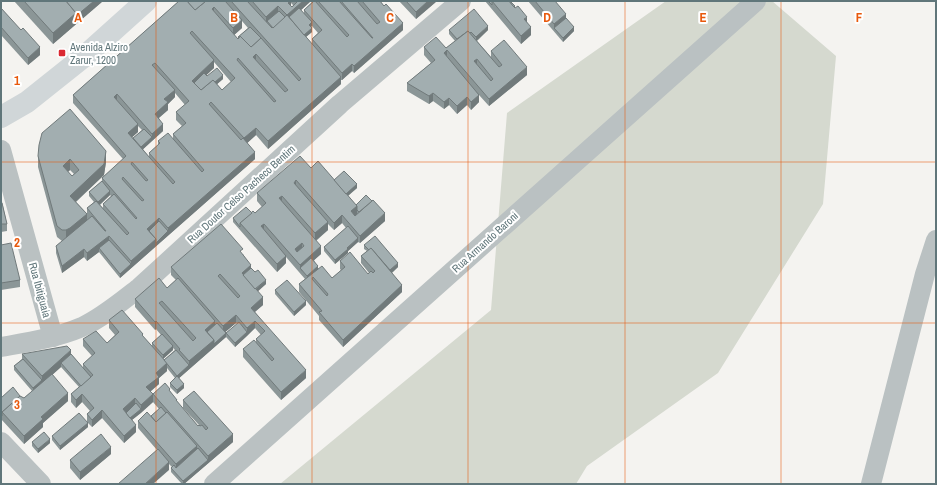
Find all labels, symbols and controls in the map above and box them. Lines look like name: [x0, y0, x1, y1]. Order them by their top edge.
text: A: [74, 9, 82, 26]
text: B: [230, 9, 238, 26]
text: C: [386, 9, 394, 26]
text: D: [543, 9, 551, 26]
text: E: [699, 9, 707, 26]
text: F: [856, 9, 863, 26]
place label: Avenida Alziro Zarur, 1200: [69, 40, 128, 67]
marker: Avenida Alziro Zarur, 1200: [57, 48, 67, 58]
text: 1: [14, 72, 20, 89]
street label: Rua Doutor Celso Pacheco Bentim: [184, 142, 298, 246]
street label: Rua Armando Baroni: [449, 209, 521, 275]
text: 2: [14, 234, 20, 251]
street label: Rua Ibitiguaia: [26, 261, 54, 319]
text: 3: [14, 396, 20, 413]

